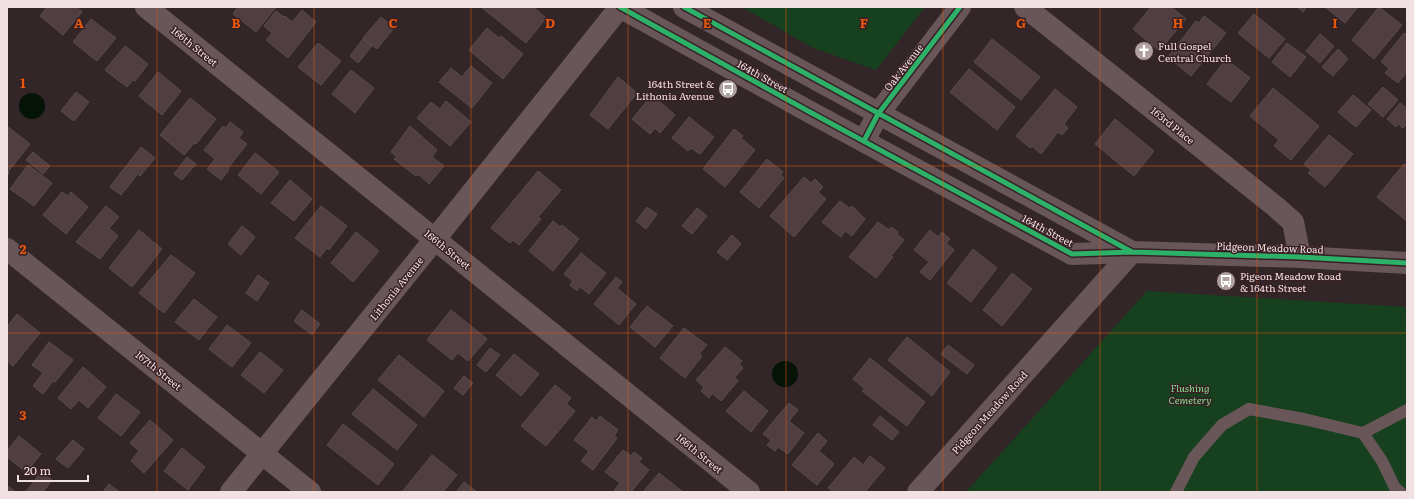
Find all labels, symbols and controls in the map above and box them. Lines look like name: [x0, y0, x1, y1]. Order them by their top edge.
text: A: [74, 13, 84, 32]
text: B: [232, 13, 241, 32]
text: C: [388, 13, 398, 32]
text: D: [545, 13, 555, 32]
text: E: [703, 13, 712, 32]
text: F: [860, 13, 868, 32]
text: G: [1016, 13, 1026, 32]
text: H: [1173, 13, 1184, 32]
text: I: [1332, 13, 1338, 32]
street label: 166th Street: [168, 23, 222, 69]
place label: Full Gospel Central Church: [1158, 38, 1232, 65]
street label: Oak Avenue: [880, 40, 926, 94]
church icon: Full Gospel Central Church: [1133, 40, 1155, 62]
street label: 164th Street: [735, 56, 791, 96]
text: 1: [20, 73, 26, 92]
place label: 164th Street & Lithonia Avenue: [636, 76, 714, 103]
bus stop icon: 164th Street & Lithonia Avenue: [717, 78, 739, 100]
street label: 163rd Place: [1148, 103, 1198, 147]
street label: 164th Street: [1020, 210, 1076, 250]
street label: 166th Street: [421, 226, 475, 272]
street label: Pidgeon Meadow Road: [1216, 238, 1324, 256]
text: 2: [20, 239, 27, 258]
street label: Lithonia Avenue: [366, 253, 426, 323]
place label: Pigeon Meadow Road & 164th Street: [1240, 268, 1341, 295]
bus stop icon: Pigeon Meadow Road & 164th Street: [1215, 270, 1237, 292]
street label: 167th Street: [133, 347, 185, 393]
street label: Pidgeon Meadow Road: [947, 367, 1031, 457]
park label: Flushing Cemetery: [1168, 380, 1212, 407]
text: 3: [19, 405, 27, 424]
street label: 166th Street: [673, 430, 727, 476]
scale bar: [18, 457, 88, 483]
text: 20 m: [24, 461, 51, 479]

